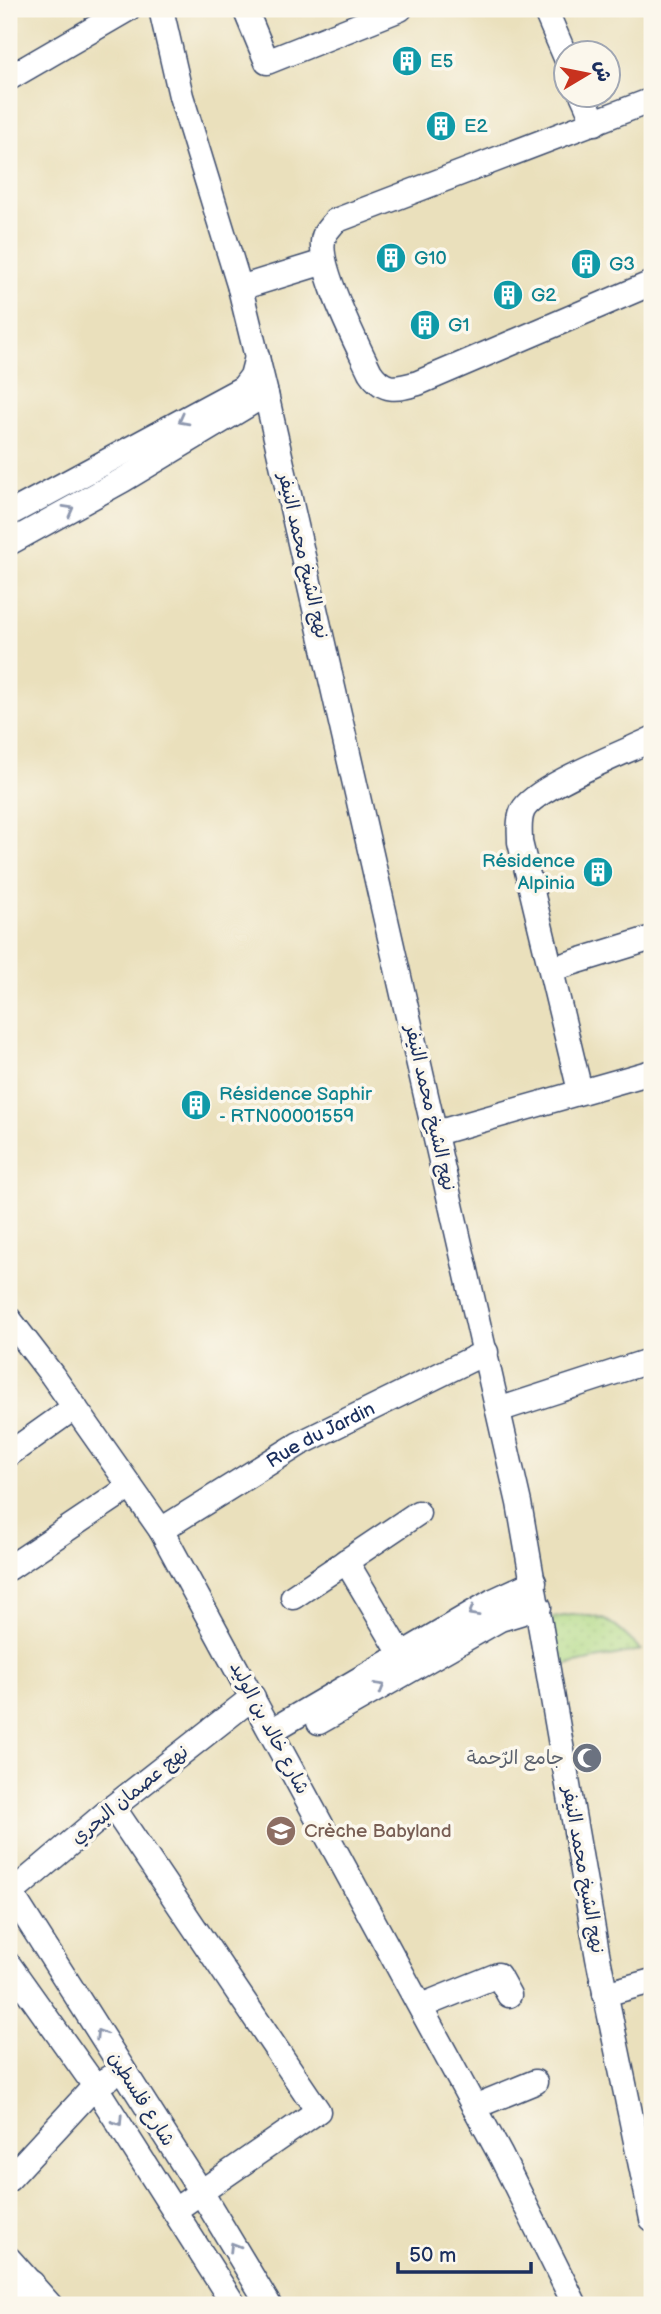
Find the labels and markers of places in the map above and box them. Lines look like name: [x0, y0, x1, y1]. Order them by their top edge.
building icon: E5: [390, 44, 424, 78]
place label: E5: [430, 50, 454, 73]
building icon: E2: [424, 109, 458, 143]
place label: E2: [464, 115, 489, 138]
building icon: G10: [374, 241, 408, 275]
place label: G10: [414, 247, 447, 270]
building icon: G3: [569, 247, 603, 281]
place label: G3: [609, 253, 635, 276]
building icon: G2: [491, 278, 525, 312]
place label: G2: [531, 284, 557, 307]
building icon: G1: [408, 308, 442, 342]
place label: G1: [448, 314, 470, 337]
place label: Résidence Alpinia: [482, 850, 575, 895]
building icon: Résidence Alpinia: [581, 855, 615, 889]
place label: Résidence Saphir - RTN00001559: [219, 1083, 373, 1128]
building icon: Résidence Saphir - RTN00001559: [179, 1088, 213, 1122]
mosque icon: جامع الرٌحمة: [570, 1741, 604, 1775]
place label: جامع الرٌحمة: [467, 1747, 564, 1771]
school or university icon: Crèche Babyland: [264, 1814, 298, 1848]
place label: Crèche Babyland: [304, 1820, 452, 1843]

